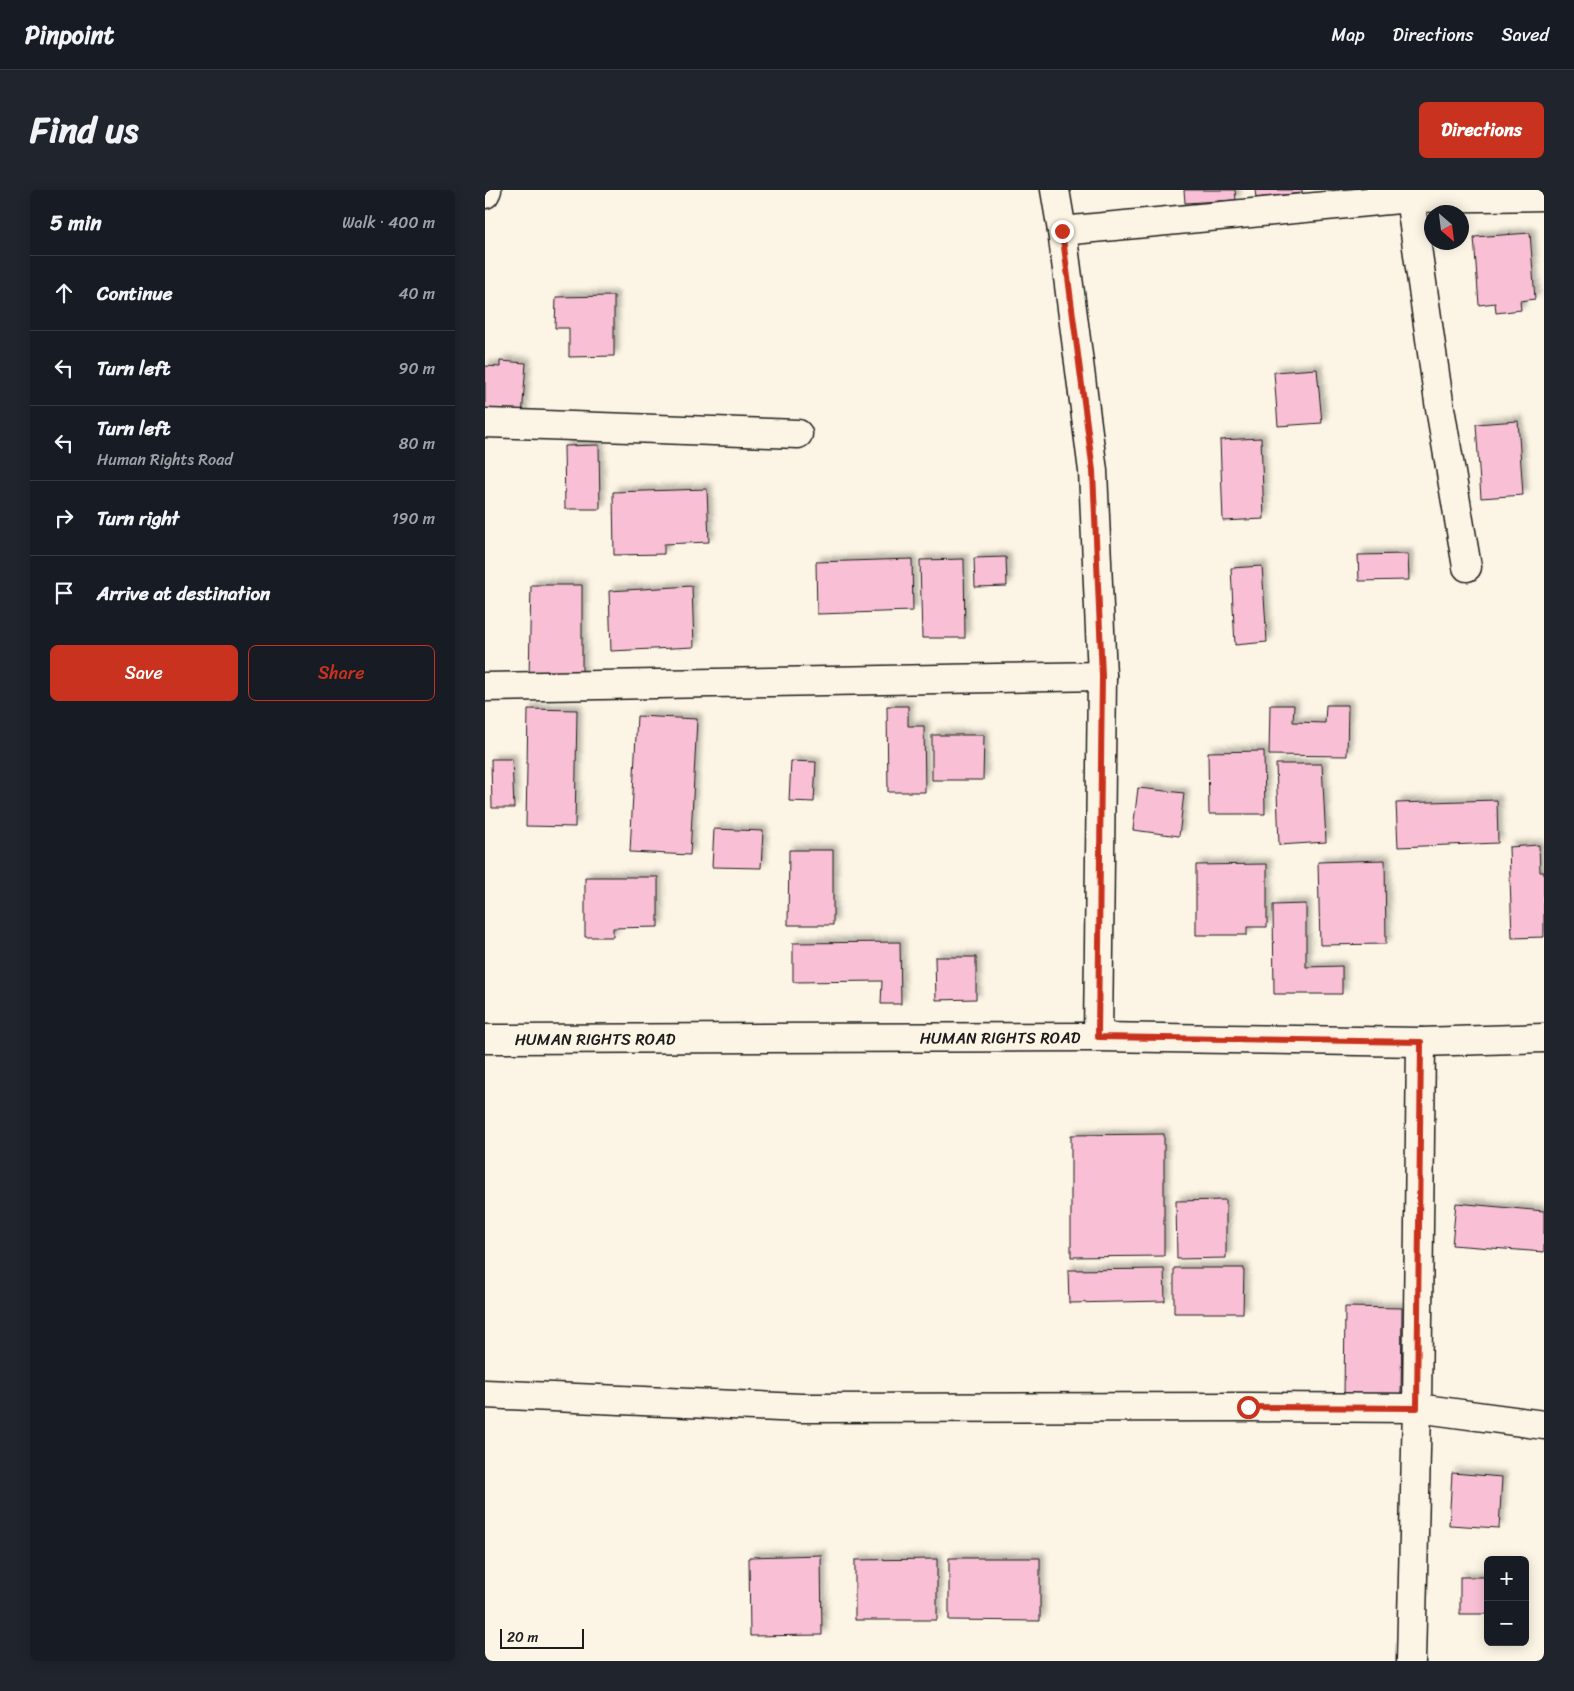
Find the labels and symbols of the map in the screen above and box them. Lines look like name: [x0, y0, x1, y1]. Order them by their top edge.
north arrow: [1424, 205, 1469, 250]
route end: [1051, 220, 1074, 243]
street label: HUMAN RIGHTS ROAD: [920, 1023, 1081, 1053]
street label: HUMAN RIGHTS ROAD: [515, 1024, 676, 1054]
route start: [1237, 1396, 1260, 1419]
scale bar: [500, 1626, 584, 1649]

